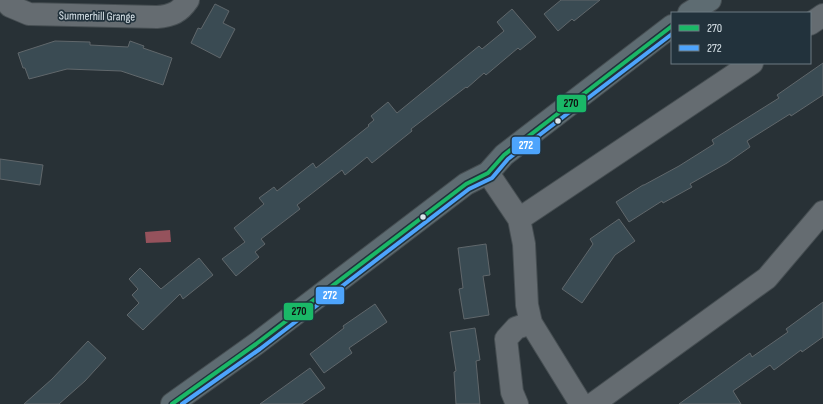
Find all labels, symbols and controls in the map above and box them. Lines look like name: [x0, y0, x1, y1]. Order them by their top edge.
street label: Summerhill Grange: [59, 8, 135, 25]
legend: [671, 12, 811, 64]
text: 270: [707, 21, 722, 36]
text: 272: [707, 41, 722, 56]
line badge: 270: [556, 94, 587, 113]
text: 270: [564, 97, 578, 110]
unlabelled marker: [553, 116, 563, 126]
line badge: 272: [511, 136, 541, 155]
text: 272: [519, 139, 533, 152]
unlabelled marker: [418, 212, 428, 222]
line badge: 272: [315, 286, 345, 305]
text: 272: [323, 289, 337, 302]
line badge: 270: [283, 302, 314, 321]
text: 270: [292, 305, 306, 318]

